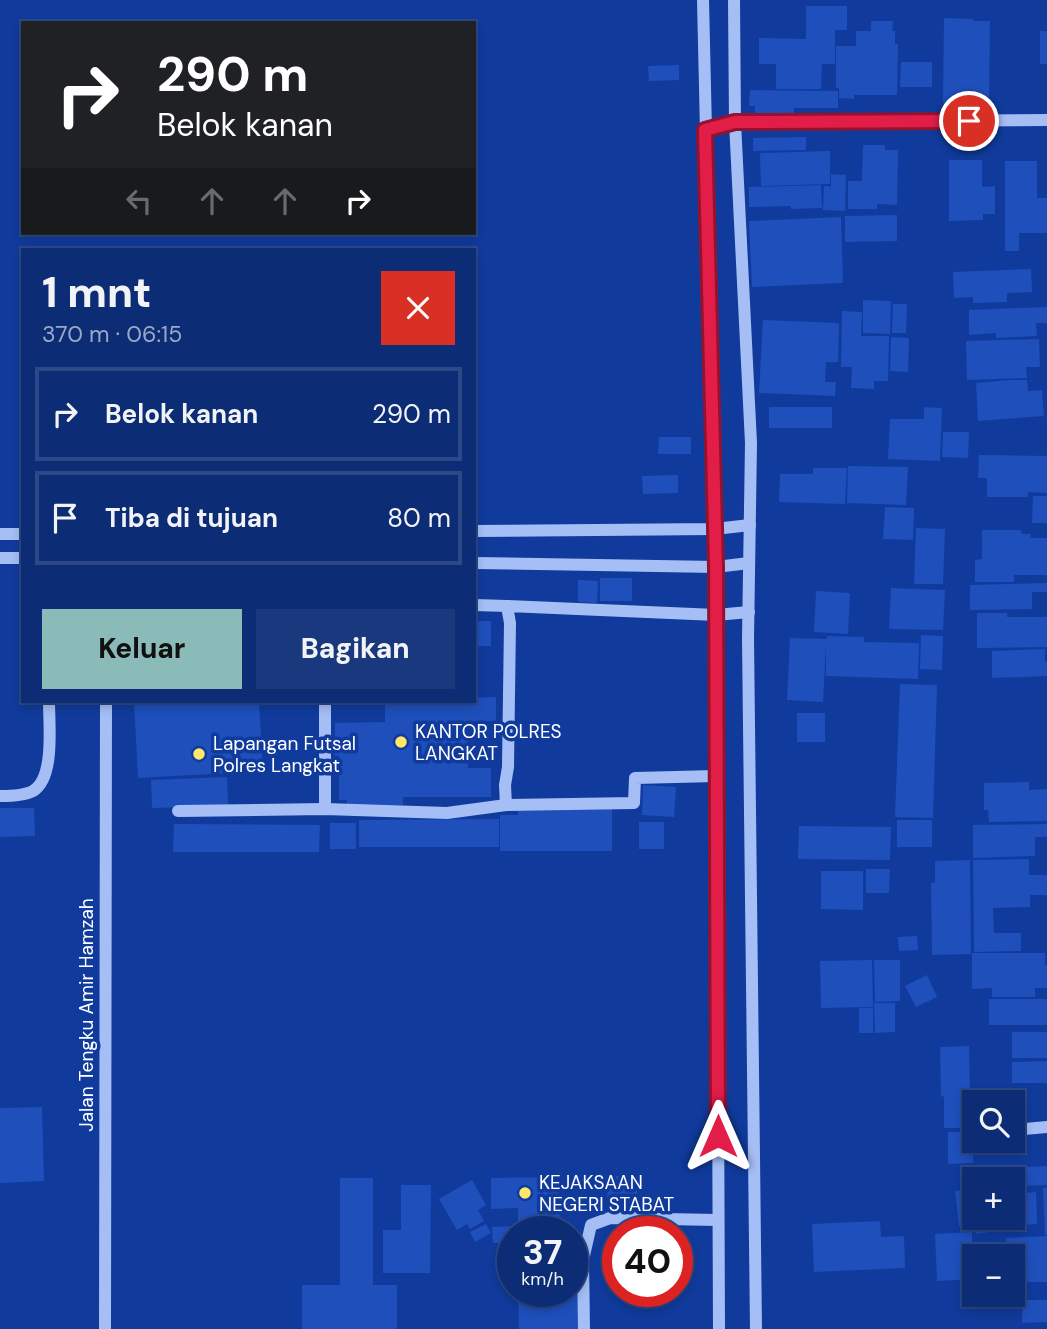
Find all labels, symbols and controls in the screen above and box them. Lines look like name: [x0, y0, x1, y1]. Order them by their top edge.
text: 290 m: [157, 42, 308, 106]
icon: right: [42, 49, 133, 140]
pin: [939, 91, 999, 151]
icon: arrive: [950, 102, 988, 140]
text: Belok kanan: [157, 104, 333, 146]
icon: left: [120, 182, 158, 220]
icon: ahead: [193, 182, 231, 220]
icon: ahead: [266, 182, 304, 220]
icon: right: [339, 182, 377, 220]
text: 1 mnt: [42, 265, 151, 320]
button: close: [381, 271, 455, 345]
text: 370 m · 06:15: [42, 319, 182, 349]
icon: right: [46, 395, 84, 433]
text: Belok kanan: [105, 397, 258, 431]
text: 290 m: [372, 397, 451, 431]
icon: arrive: [46, 499, 84, 537]
text: Tiba di tujuan: [105, 501, 278, 535]
text: 80 m: [387, 501, 451, 535]
button: Keluar: [42, 609, 242, 689]
button: Bagikan: [256, 609, 455, 689]
place label: KANTOR POLRES LANGKAT: [415, 719, 562, 766]
place label: Lapangan Futsal Polres Langkat: [213, 731, 356, 778]
marker: KANTOR POLRES LANGKAT: [393, 734, 409, 750]
marker: Lapangan Futsal Polres Langkat: [191, 746, 207, 762]
street label: Jalan Tengku Amir Hamzah: [74, 898, 99, 1132]
map controls: [962, 1090, 1025, 1307]
button: search: [962, 1090, 1025, 1153]
position arrow: [681, 1099, 755, 1173]
button: +: [962, 1167, 1025, 1230]
place label: KEJAKSAAN NEGERI STABAT: [539, 1170, 675, 1217]
marker: KEJAKSAAN NEGERI STABAT: [517, 1185, 533, 1201]
speed limit sign: 40: [602, 1216, 693, 1307]
text: 37: [523, 1229, 562, 1275]
button: −: [962, 1244, 1025, 1307]
text: km/h: [521, 1267, 564, 1291]

